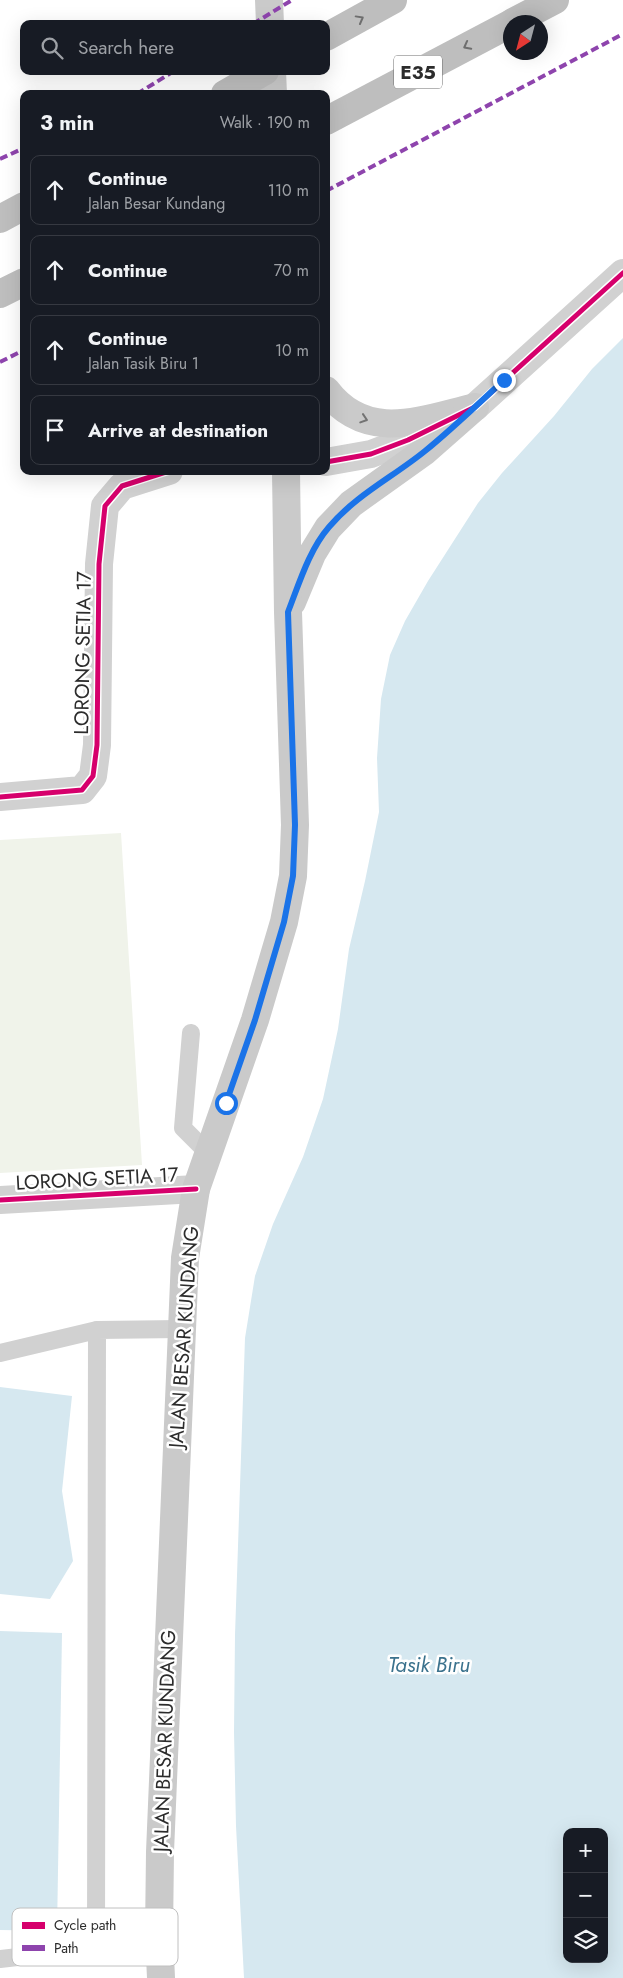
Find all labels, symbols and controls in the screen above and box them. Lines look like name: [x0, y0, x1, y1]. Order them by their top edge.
one-way arrow: [354, 15, 363, 25]
north arrow: [503, 15, 548, 60]
search box: [20, 20, 330, 75]
icon: search: [38, 34, 66, 62]
text: Search here: [78, 34, 174, 61]
one-way arrow: [464, 40, 473, 50]
road number: E35: [394, 56, 442, 88]
text: 3 min: [40, 108, 94, 138]
text: Walk · 190 m: [220, 111, 310, 134]
text: Continue: [88, 165, 167, 192]
icon: ahead: [41, 176, 69, 204]
text: 110 m: [268, 179, 309, 202]
text: Jalan Besar Kundang: [88, 192, 225, 215]
icon: ahead: [41, 256, 69, 284]
text: Continue: [88, 257, 167, 284]
text: 70 m: [274, 259, 309, 282]
text: Continue: [88, 325, 167, 352]
icon: ahead: [41, 336, 69, 364]
text: 10 m: [275, 339, 309, 362]
text: Jalan Tasik Biru 1: [88, 352, 199, 375]
route end: [493, 369, 516, 392]
one-way arrow: [360, 413, 368, 423]
icon: arrive: [41, 416, 69, 444]
text: Arrive at destination: [88, 417, 268, 444]
street label: LORONG SETIA 17: [67, 571, 99, 735]
route start: [215, 1092, 238, 1115]
street label: LORONG SETIA 17: [15, 1160, 180, 1198]
street label: JALAN BESAR KUNDANG: [162, 1225, 206, 1452]
street label: JALAN BESAR KUNDANG: [147, 1629, 183, 1856]
water label: Tasik Biru: [388, 1650, 470, 1680]
map controls: [563, 1828, 608, 1963]
button: +: [563, 1828, 608, 1873]
button: −: [563, 1873, 608, 1918]
legend: [12, 1908, 178, 1966]
text: Cycle path: [54, 1915, 116, 1935]
button: layers: [563, 1918, 608, 1963]
text: Path: [54, 1938, 79, 1958]

